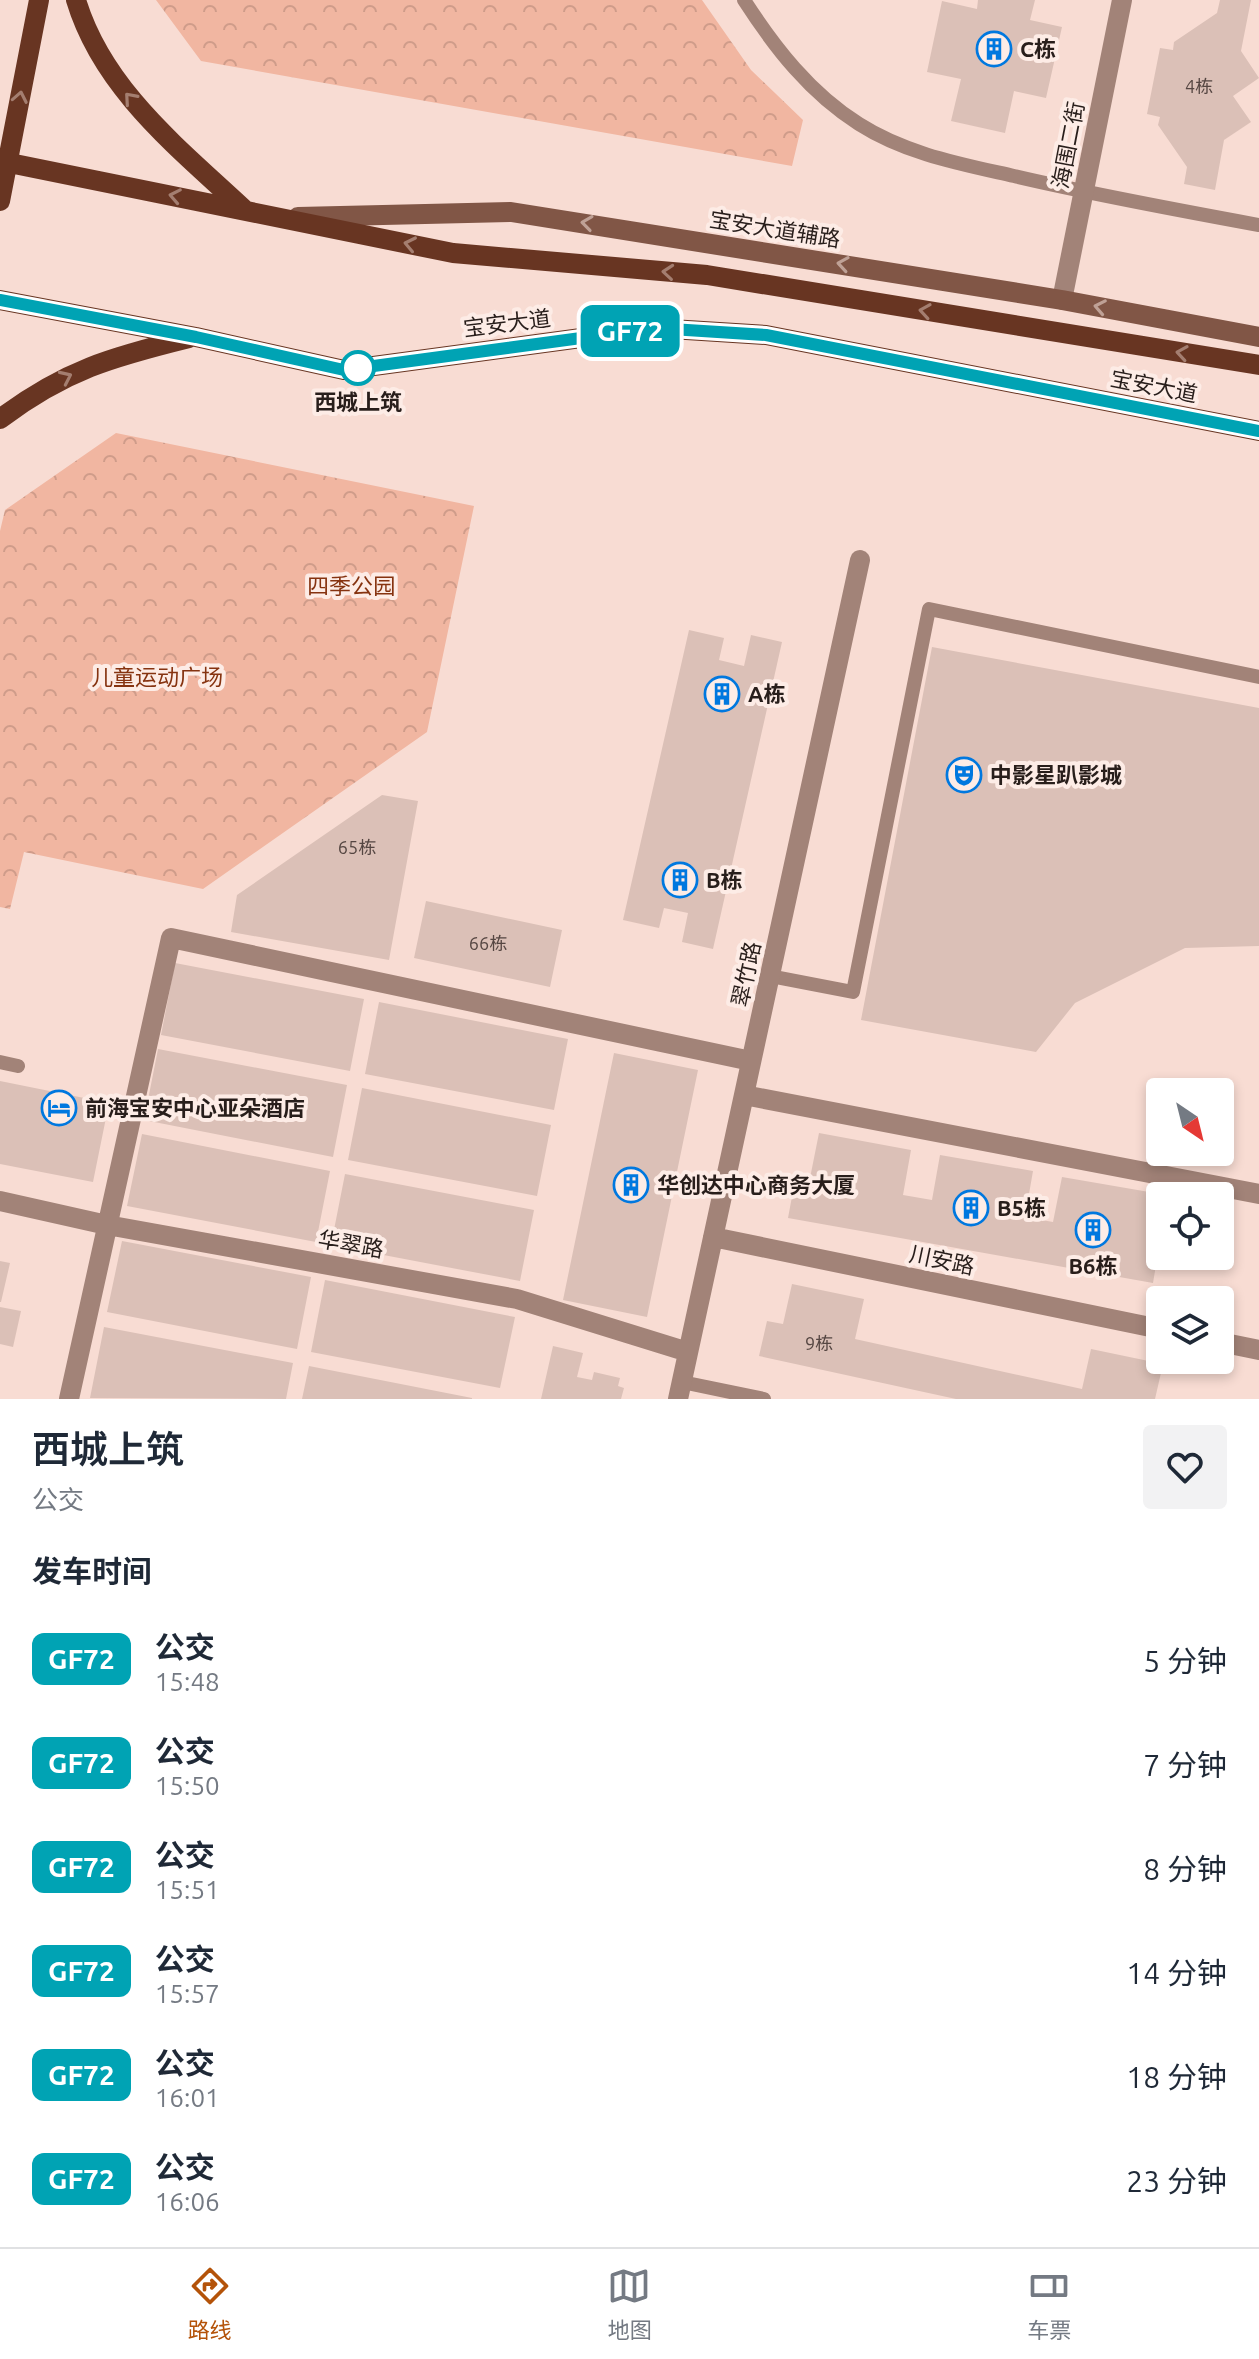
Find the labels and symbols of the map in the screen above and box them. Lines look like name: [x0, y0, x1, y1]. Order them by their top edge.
building icon: C栋: [975, 30, 1013, 68]
place label: C栋: [1020, 36, 1056, 61]
house number: 4栋: [1185, 76, 1213, 96]
one-way arrow: [11, 90, 28, 104]
one-way arrow: [125, 92, 140, 107]
street label: 海围二街: [1047, 99, 1088, 190]
one-way arrow: [168, 189, 182, 206]
street label: 宝安大道辅路: [708, 206, 842, 251]
one-way arrow: [580, 215, 594, 232]
one-way arrow: [403, 237, 417, 254]
one-way arrow: [837, 256, 850, 273]
one-way arrow: [662, 264, 675, 281]
one-way arrow: [1094, 299, 1107, 316]
one-way arrow: [919, 303, 932, 320]
street label: 宝安大道: [462, 305, 552, 340]
line badge: GF72: [574, 305, 686, 357]
one-way arrow: [1175, 345, 1189, 362]
marker: 西城上筑: [341, 351, 375, 385]
street label: 宝安大道: [1109, 365, 1200, 406]
one-way arrow: [57, 371, 72, 387]
place label: 西城上筑: [314, 389, 402, 414]
park label: 四季公园: [307, 573, 395, 598]
park label: 儿童运动广场: [91, 664, 223, 689]
building icon: A栋: [703, 675, 741, 713]
place label: A栋: [748, 681, 785, 706]
theatre icon: 中影星趴影城: [945, 756, 983, 794]
place label: 中影星趴影城: [990, 762, 1122, 787]
house number: 65栋: [338, 837, 376, 857]
building icon: B栋: [661, 861, 699, 899]
place label: B栋: [706, 867, 743, 892]
house number: 66栋: [469, 933, 507, 953]
street label: 翠竹路: [726, 939, 765, 1009]
north arrow: [1146, 1078, 1234, 1166]
hotel icon: 前海宝安中心亚朵酒店: [40, 1089, 78, 1127]
place label: 前海宝安中心亚朵酒店: [85, 1095, 305, 1120]
building icon: 华创达中心商务大厦: [612, 1166, 650, 1204]
place label: 华创达中心商务大厦: [657, 1172, 855, 1197]
building icon: B5栋: [952, 1189, 990, 1227]
place label: B5栋: [997, 1195, 1046, 1220]
building icon: B6栋: [1074, 1211, 1112, 1249]
street label: 华翠路: [316, 1225, 386, 1262]
street label: 川安路: [907, 1240, 977, 1279]
place label: B6栋: [1069, 1253, 1118, 1278]
house number: 9栋: [805, 1333, 833, 1353]

